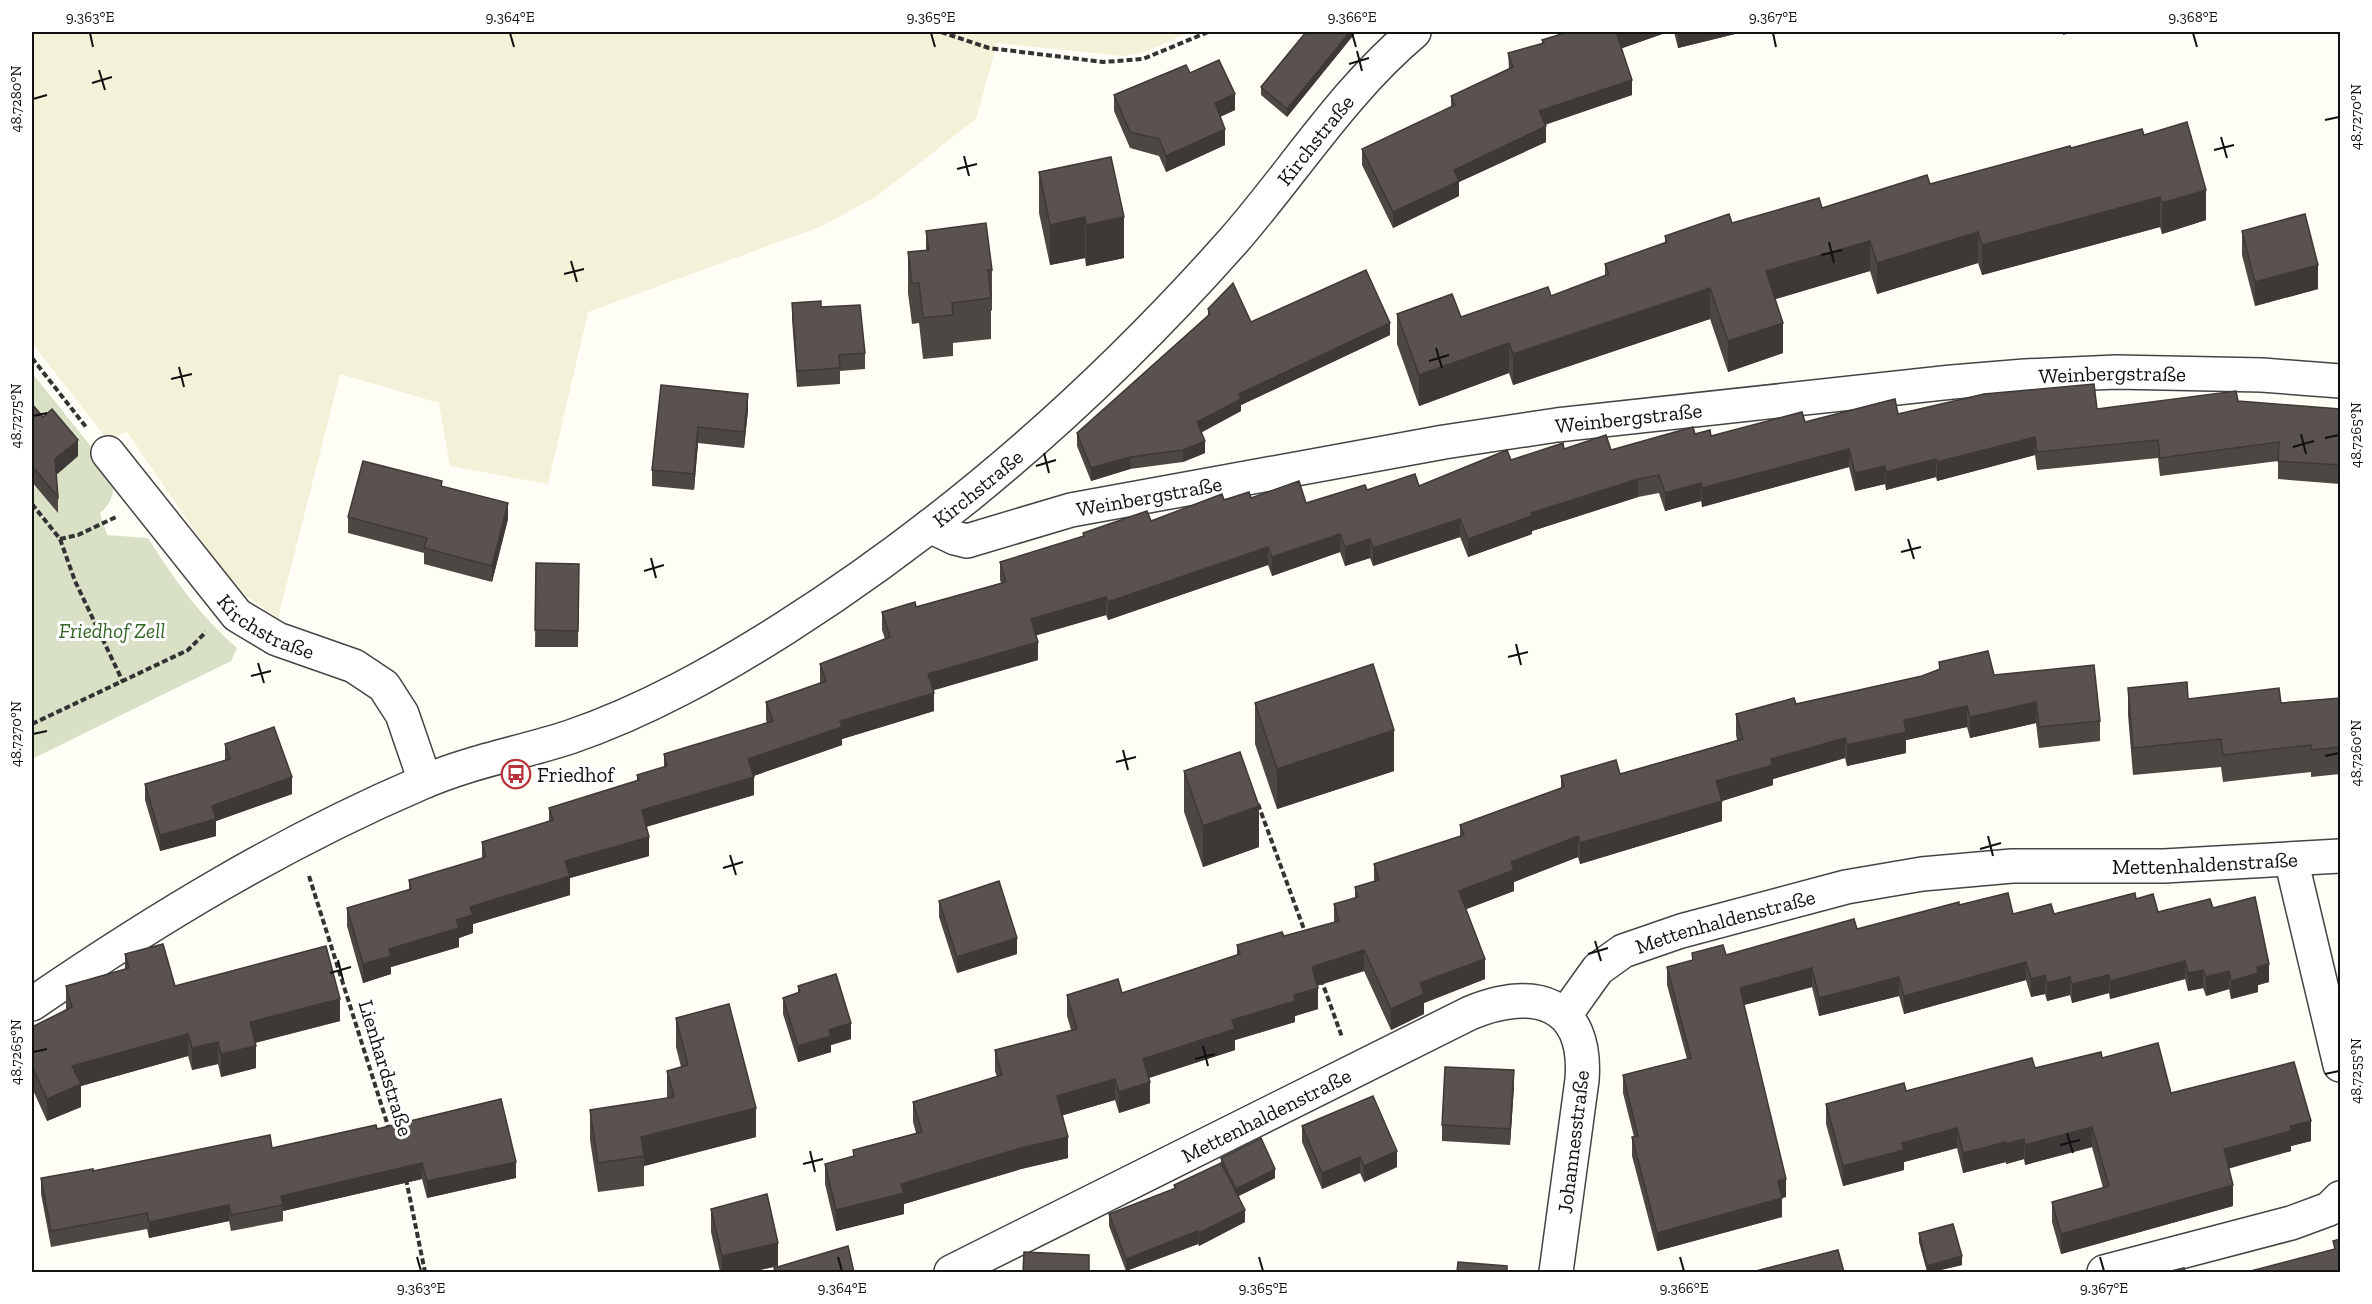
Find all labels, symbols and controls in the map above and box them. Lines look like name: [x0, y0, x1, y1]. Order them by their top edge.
text: 9.363°E: [66, 8, 114, 26]
text: 9.364°E: [486, 8, 535, 26]
text: 9.365°E: [907, 8, 956, 26]
text: 9.366°E: [1327, 8, 1377, 26]
text: 9.367°E: [1749, 8, 1797, 26]
text: 9.368°E: [2168, 8, 2218, 26]
text: 48.7280°N: [7, 66, 25, 132]
text: 48.7270°N: [2347, 84, 2365, 150]
street label: Kirchstraße: [1271, 89, 1359, 190]
street label: Weinbergstraße: [2038, 359, 2186, 388]
text: 48.7275°N: [7, 384, 25, 448]
street label: Weinbergstraße: [1554, 397, 1703, 438]
text: 48.7265°N: [2347, 402, 2365, 468]
street label: Kirchstraße: [927, 443, 1028, 532]
street label: Weinbergstraße: [1074, 470, 1224, 521]
street label: Kirchstraße: [212, 589, 318, 664]
park label: Friedhof Zell: [59, 618, 165, 643]
text: 48.7270°N: [7, 701, 25, 767]
text: 48.7260°N: [2347, 720, 2365, 786]
bus stop icon: Friedhof: [500, 758, 532, 790]
place label: Friedhof: [537, 762, 615, 787]
street label: Mettenhaldenstraße: [2112, 846, 2299, 879]
street label: Mettenhaldenstraße: [1632, 883, 1818, 958]
street label: Lienhardstraße: [353, 997, 419, 1139]
text: 48.7265°N: [7, 1019, 25, 1085]
text: 48.7255°N: [2347, 1038, 2365, 1104]
street label: Mettenhaldenstraße: [1177, 1062, 1355, 1168]
street label: Johannesstraße: [1552, 1069, 1594, 1215]
text: 9.363°E: [397, 1279, 445, 1297]
text: 9.364°E: [818, 1279, 867, 1297]
text: 9.365°E: [1239, 1279, 1288, 1297]
text: 9.366°E: [1659, 1279, 1709, 1297]
text: 9.367°E: [2080, 1279, 2128, 1297]

